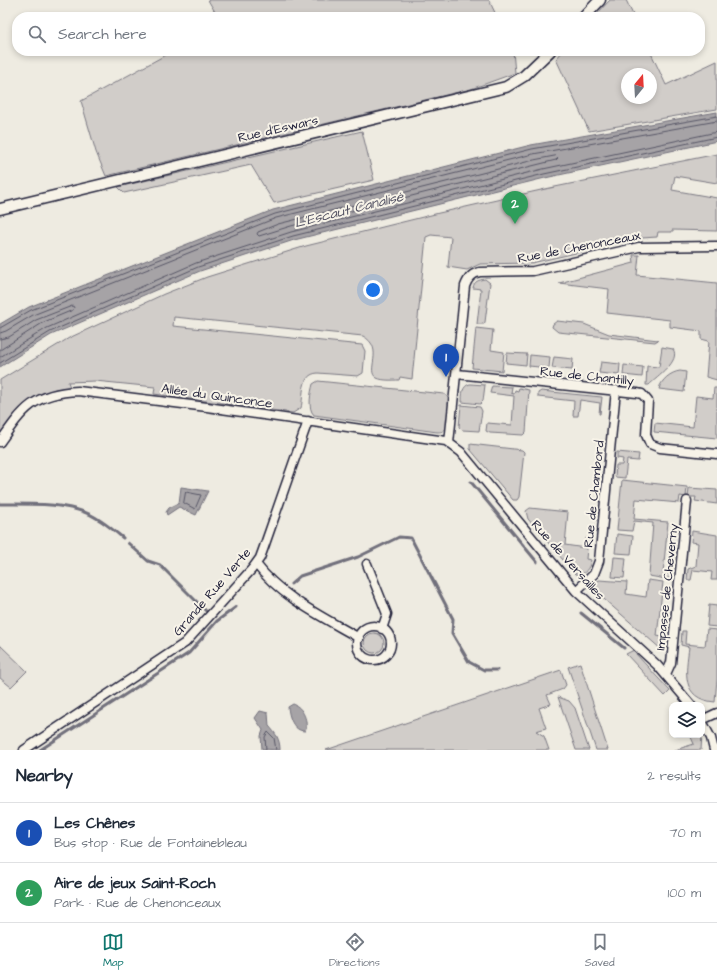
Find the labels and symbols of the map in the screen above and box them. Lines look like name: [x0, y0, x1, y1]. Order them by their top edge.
north arrow: [621, 68, 657, 104]
street label: Rue d'Eswars: [236, 111, 320, 147]
water label: L'Escaut Canalisé: [292, 186, 407, 233]
pin: 2: [502, 191, 528, 224]
street label: Rue de Chenonceaux: [516, 226, 643, 268]
your location: [363, 280, 383, 300]
pin: 1: [433, 344, 459, 377]
street label: Rue de Chantilly: [539, 362, 635, 391]
street label: Allée du Quinconce: [160, 379, 274, 413]
street label: Rue de Chambord: [579, 439, 609, 549]
street label: Rue de Versailles: [527, 516, 609, 604]
street label: Impasse de Cheverny: [651, 523, 684, 651]
street label: Grande Rue Verte: [169, 544, 255, 640]

